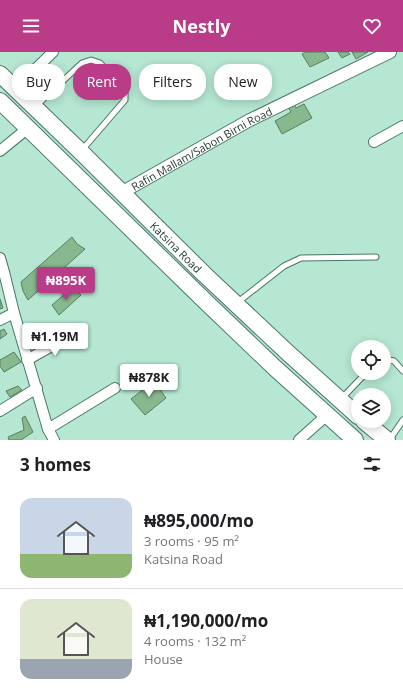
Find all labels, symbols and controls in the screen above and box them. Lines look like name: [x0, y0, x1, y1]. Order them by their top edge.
text: Nestly: [173, 14, 230, 38]
icon: menu: [20, 15, 42, 37]
icon: heart: [361, 15, 383, 37]
chip: Buy: [12, 64, 65, 100]
chip: Rent: [73, 64, 131, 100]
chip: Filters: [139, 64, 206, 100]
chip: New: [214, 64, 272, 100]
street label: Rafin Mallam/Sabon Birni Road: [128, 103, 274, 193]
street label: Katsina Road: [148, 218, 206, 276]
pin: ₦895K: [38, 267, 94, 301]
text: ₦895K: [46, 271, 86, 289]
pin: ₦1.19M: [22, 323, 88, 357]
text: ₦1.19M: [31, 327, 79, 345]
map controls: [351, 340, 391, 428]
button: locate: [351, 340, 391, 380]
pin: ₦878K: [121, 364, 177, 398]
text: ₦878K: [129, 368, 169, 386]
button: layers: [351, 388, 391, 428]
text: 3 homes: [20, 453, 91, 476]
icon: filters: [361, 453, 383, 475]
text: ₦895,000/mo: [144, 509, 254, 532]
icon: home: [52, 514, 100, 562]
text: 3 rooms · 95 m²: [144, 532, 239, 550]
text: Katsina Road: [144, 550, 223, 568]
text: ₦1,190,000/mo: [144, 609, 268, 632]
icon: home: [52, 615, 100, 663]
text: 4 rooms · 132 m²: [144, 632, 246, 650]
text: House: [144, 650, 183, 668]

